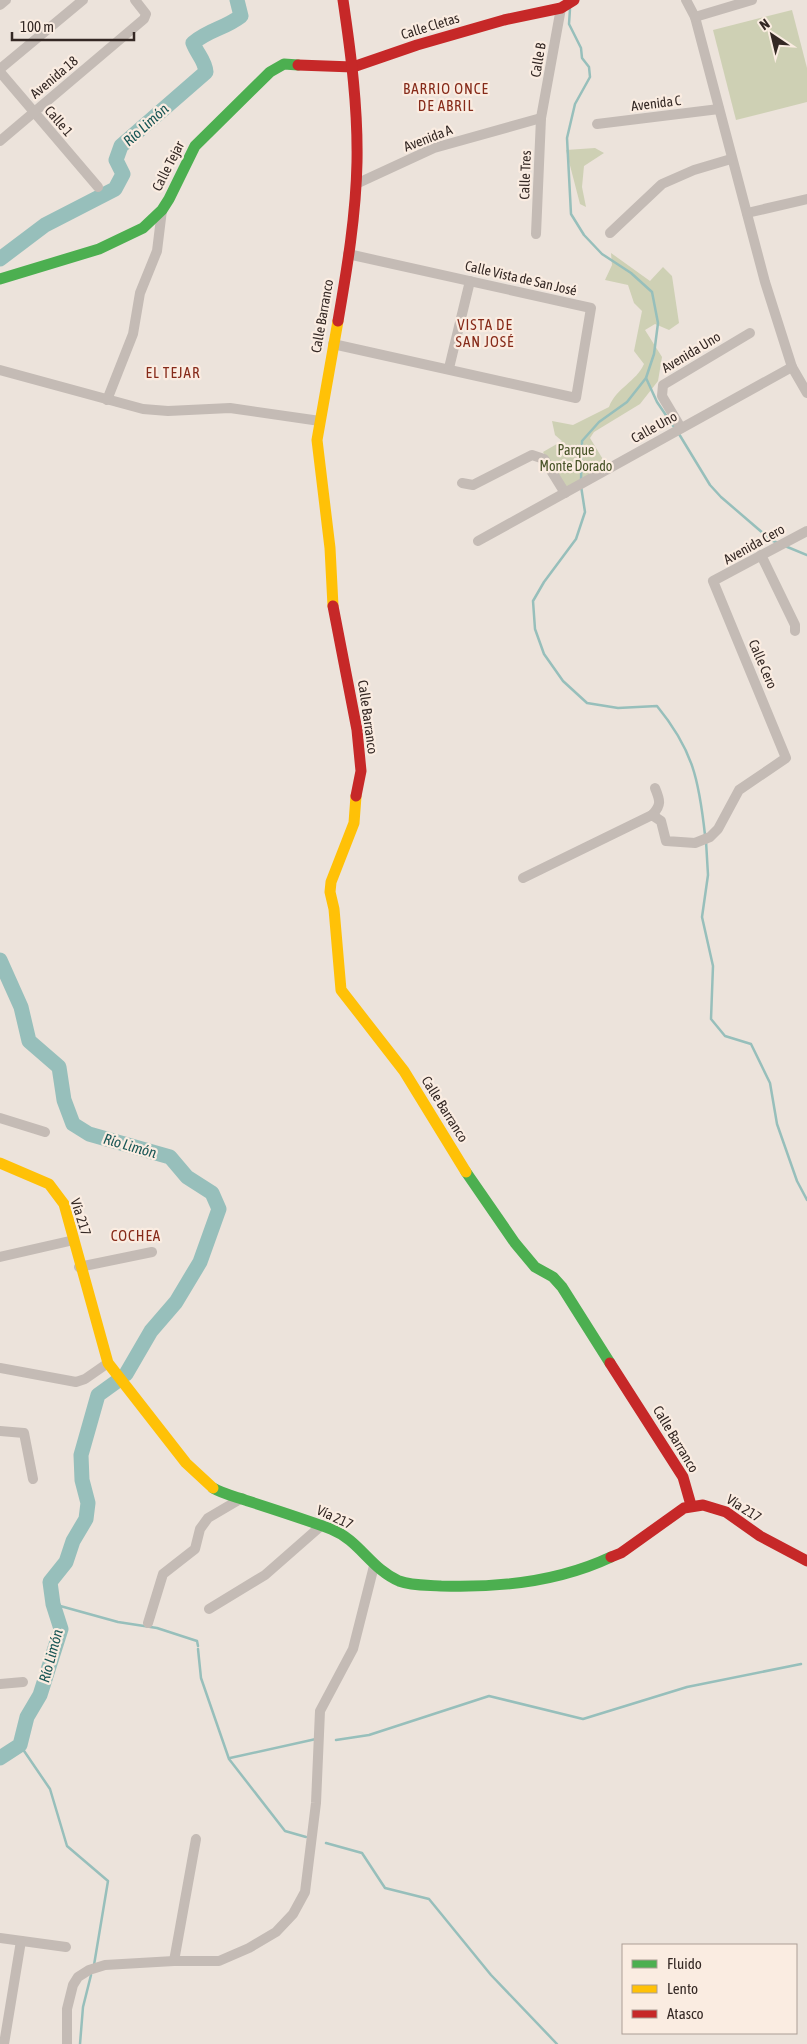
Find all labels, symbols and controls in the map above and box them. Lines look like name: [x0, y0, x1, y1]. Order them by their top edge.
scale bar: [12, 10, 135, 42]
street label: Calle Cletas: [399, 10, 461, 42]
north arrow: [747, 10, 797, 60]
text: N: [757, 15, 773, 33]
text: 100 m: [20, 18, 54, 35]
street label: Calle B: [527, 41, 549, 79]
street label: Avenida 18: [27, 52, 81, 101]
district label: BARRIO ONCE DE ABRIL: [403, 80, 489, 114]
street label: Avenida C: [630, 92, 683, 114]
water label: Río Limón: [120, 100, 172, 149]
street label: Calle 1: [41, 103, 77, 139]
street label: Avenida A: [401, 121, 455, 155]
street label: Calle Tejar: [149, 138, 188, 194]
street label: Calle Tres: [516, 150, 534, 200]
street label: Calle Vista de San José: [464, 257, 578, 299]
street label: Calle Barranco: [308, 278, 336, 354]
district label: VISTA DE SAN JOSÉ: [456, 316, 514, 350]
street label: Avenida Uno: [659, 328, 723, 376]
district label: EL TEJAR: [146, 364, 200, 381]
street label: Calle Uno: [628, 408, 680, 446]
park label: Parque Monte Dorado: [540, 442, 612, 474]
street label: Avenida Cero: [721, 521, 787, 567]
street label: Calle Cero: [746, 637, 780, 691]
street label: Calle Barranco: [355, 679, 381, 755]
street label: Calle Barranco: [418, 1073, 472, 1145]
water label: Río Limón: [102, 1130, 159, 1161]
street label: Vía 217: [67, 1196, 95, 1238]
district label: COCHEA: [111, 1227, 161, 1244]
street label: Calle Barranco: [650, 1403, 702, 1475]
street label: Vía 217: [724, 1491, 764, 1525]
street label: Vía 217: [314, 1502, 356, 1532]
water label: Río Limón: [35, 1627, 66, 1684]
legend: [622, 1944, 797, 2034]
text: Fluido: [667, 1955, 702, 1972]
text: Lento: [667, 1980, 698, 1997]
text: Atasco: [667, 2005, 704, 2022]

